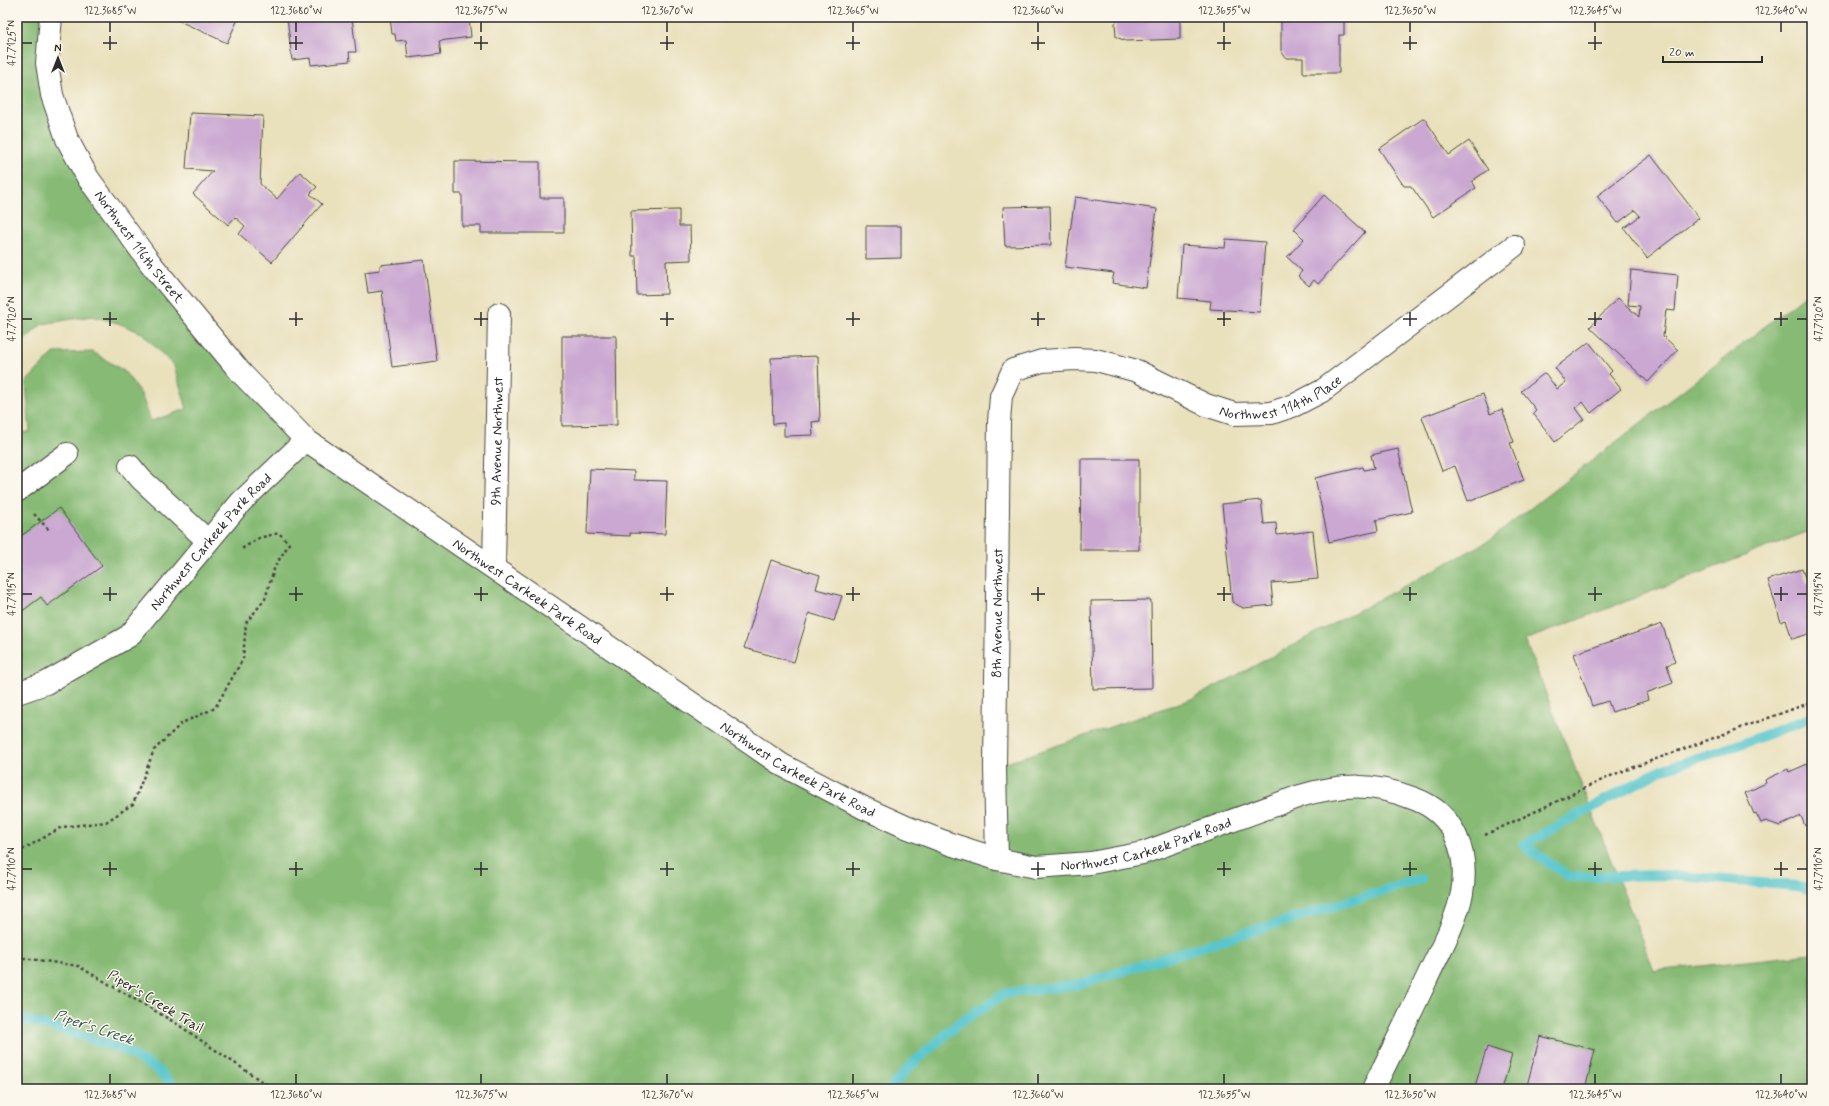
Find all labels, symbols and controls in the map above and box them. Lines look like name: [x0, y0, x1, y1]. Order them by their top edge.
text: 122.3685°W: [84, 4, 136, 18]
text: 122.3680°W: [270, 4, 322, 18]
text: 122.3675°W: [455, 4, 507, 18]
text: 122.3670°W: [641, 4, 693, 18]
text: 122.3665°W: [827, 4, 879, 18]
text: 122.3660°W: [1013, 4, 1063, 18]
text: 122.3655°W: [1198, 4, 1250, 18]
text: 122.3650°W: [1384, 4, 1436, 18]
text: 122.3645°W: [1569, 4, 1621, 18]
text: 122.3640°W: [1755, 4, 1807, 18]
text: 47.7125°N: [5, 20, 19, 66]
north arrow: [38, 38, 78, 78]
scale bar: [1663, 38, 1762, 64]
text: N: [54, 42, 62, 56]
text: 20 m: [1669, 45, 1695, 61]
street label: Northwest 116th Street: [90, 187, 188, 308]
text: 47.7120°N: [5, 296, 19, 342]
text: 47.7120°N: [1812, 296, 1826, 342]
street label: Northwest 114th Place: [1217, 371, 1346, 424]
street label: 9th Avenue Northwest: [487, 376, 508, 506]
street label: Northwest Carkeek Park Road: [146, 469, 276, 614]
street label: Northwest Carkeek Park Road: [449, 535, 605, 649]
street label: 8th Avenue Northwest: [988, 548, 1008, 678]
text: 47.7115°N: [5, 572, 19, 616]
text: 47.7115°N: [1812, 572, 1826, 616]
street label: Northwest Carkeek Park Road: [716, 718, 878, 822]
street label: Northwest Carkeek Park Road: [1060, 814, 1234, 875]
text: 47.7110°N: [5, 847, 19, 891]
text: 47.7110°N: [1812, 847, 1826, 891]
street label: Piper's Creek Trail: [104, 966, 207, 1038]
water label: Piper's Creek: [51, 1006, 137, 1051]
text: 122.3685°W: [84, 1088, 136, 1102]
text: 122.3680°W: [270, 1088, 322, 1102]
text: 122.3675°W: [455, 1088, 507, 1102]
text: 122.3670°W: [641, 1088, 693, 1102]
text: 122.3665°W: [827, 1088, 879, 1102]
text: 122.3660°W: [1013, 1088, 1063, 1102]
text: 122.3655°W: [1198, 1088, 1250, 1102]
text: 122.3650°W: [1384, 1088, 1436, 1102]
text: 122.3645°W: [1569, 1088, 1621, 1102]
text: 122.3640°W: [1755, 1088, 1807, 1102]

